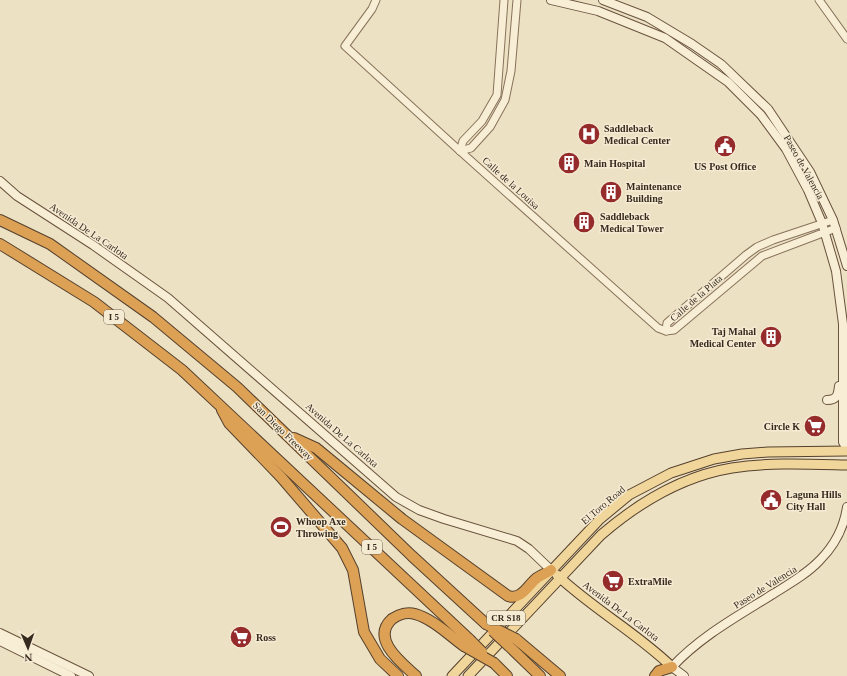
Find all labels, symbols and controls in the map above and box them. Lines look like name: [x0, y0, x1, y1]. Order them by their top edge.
hospital icon: Saddleback Medical Center: [576, 121, 602, 147]
place label: Saddleback Medical Center: [604, 123, 671, 146]
public building icon: US Post Office: [712, 133, 738, 159]
street label: Paseo de Valencia: [782, 133, 827, 202]
building icon: Main Hospital: [556, 150, 582, 176]
street label: Calle de la Louisa: [480, 155, 542, 212]
place label: Main Hospital: [584, 158, 646, 169]
place label: US Post Office: [694, 161, 757, 172]
building icon: Maintenance Building: [598, 179, 624, 205]
place label: Maintenance Building: [626, 181, 682, 204]
street label: Avenida De La Carlota: [48, 201, 131, 262]
building icon: Saddleback Medical Tower: [571, 209, 597, 235]
place label: Saddleback Medical Tower: [600, 211, 664, 234]
street label: Calle de la Plata: [668, 272, 725, 324]
road number: I 5: [104, 310, 124, 324]
building icon: Taj Mahal Medical Center: [758, 324, 784, 350]
place label: Taj Mahal Medical Center: [690, 326, 757, 349]
street label: San Diego Freeway: [251, 400, 315, 462]
street label: Avenida De La Carlota: [304, 401, 381, 470]
supermarket icon: Circle K: [802, 413, 828, 439]
place label: Circle K: [764, 421, 800, 432]
street label: El Toro Road: [579, 484, 627, 526]
public building icon: Laguna Hills City Hall: [758, 487, 784, 513]
place label: Laguna Hills City Hall: [786, 489, 841, 512]
sports icon: Whoop Axe Throwing: [268, 514, 294, 540]
place label: Whoop Axe Throwing: [296, 516, 346, 539]
road number: I 5: [362, 540, 382, 554]
street label: Paseo de Valencia: [732, 563, 799, 611]
supermarket icon: ExtraMile: [600, 568, 626, 594]
place label: ExtraMile: [628, 576, 672, 587]
street label: Avenida De La Carlota: [581, 579, 662, 643]
road number: CR S18: [487, 611, 525, 625]
supermarket icon: Ross: [228, 624, 254, 650]
north arrow: [8, 628, 48, 668]
place label: Ross: [256, 632, 276, 643]
text: N: [24, 652, 33, 664]

